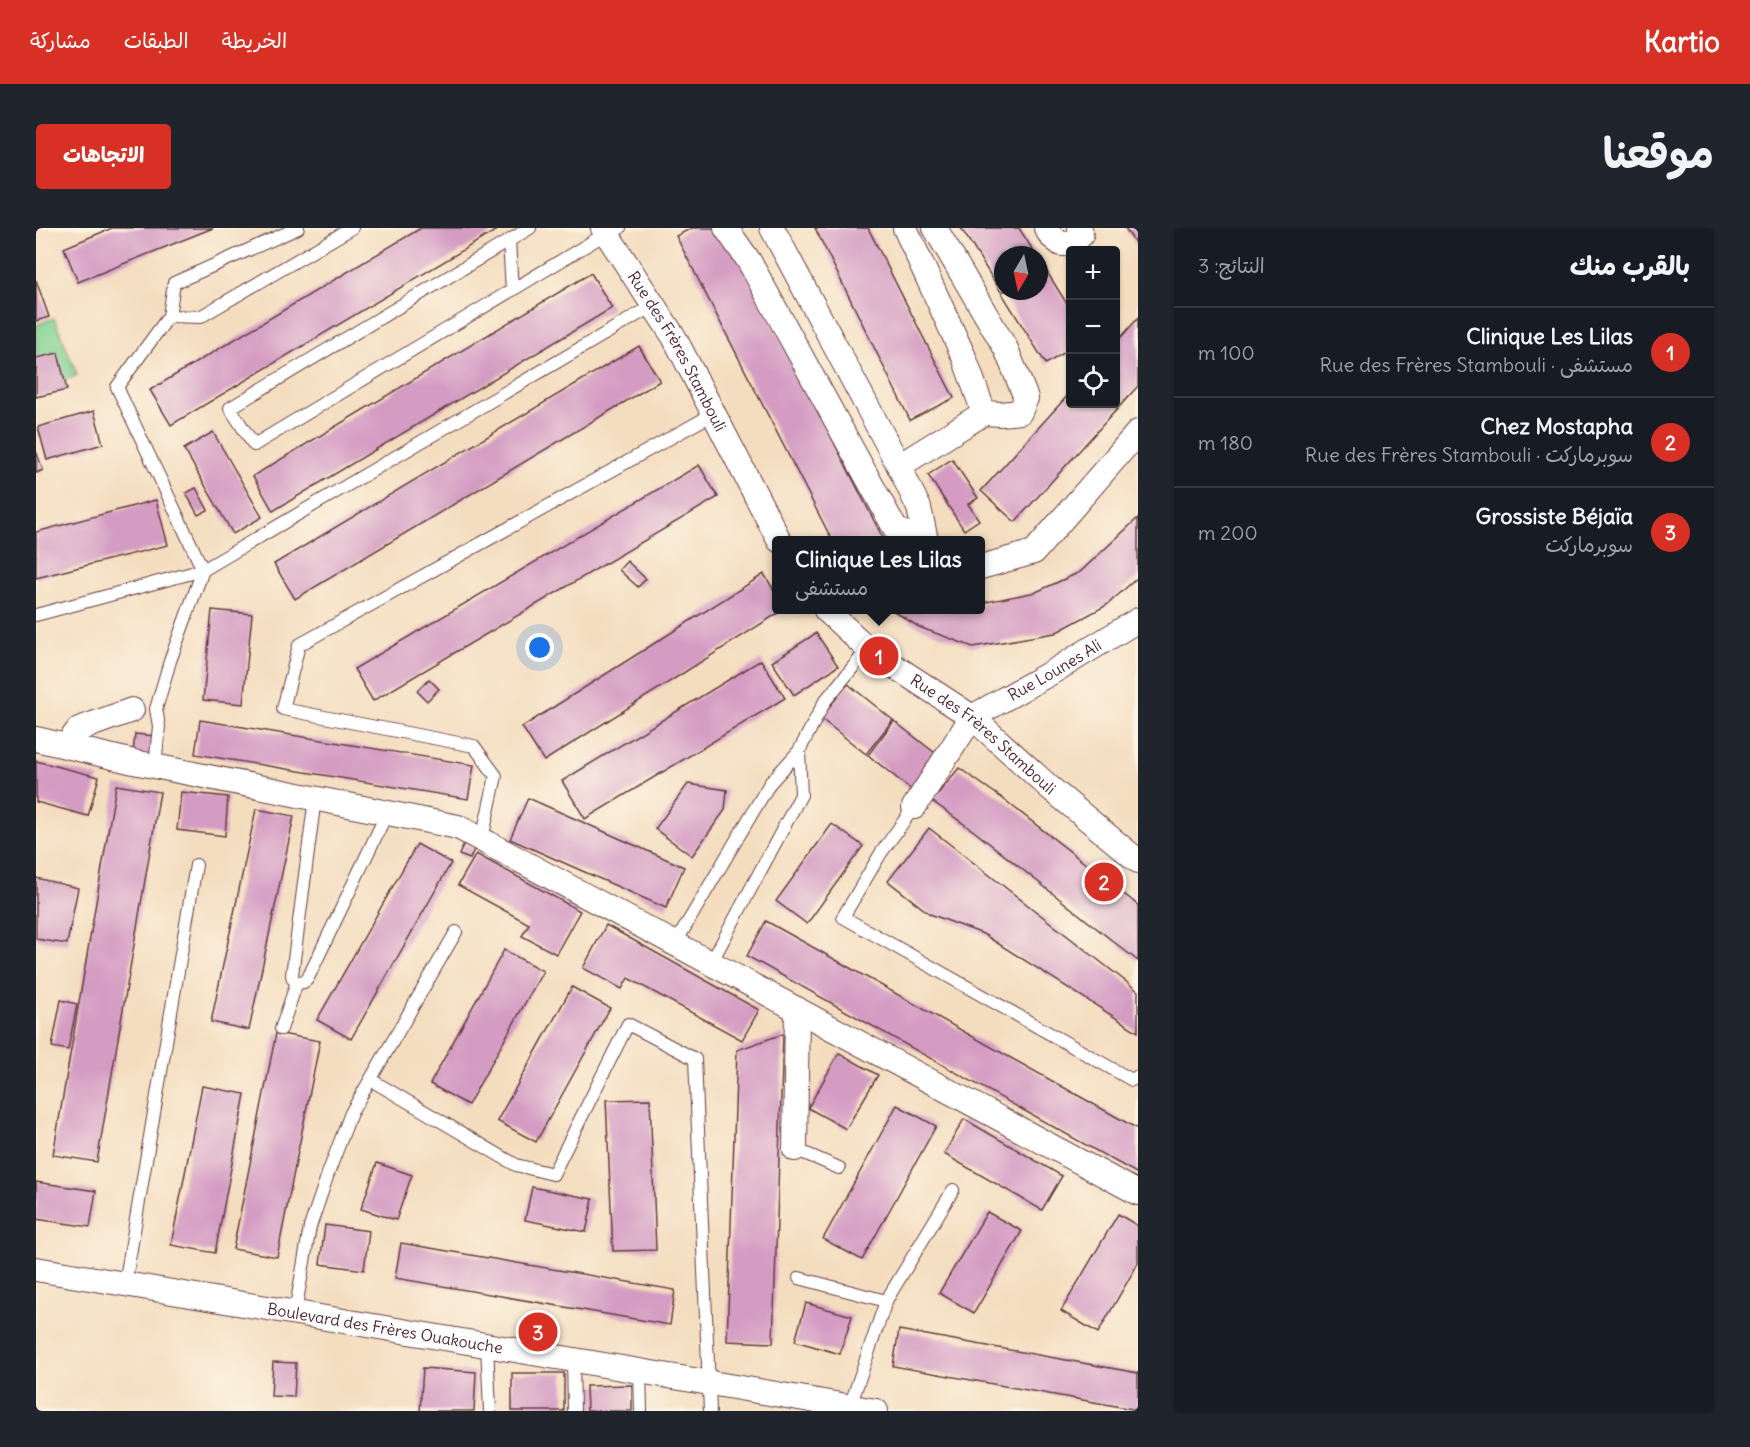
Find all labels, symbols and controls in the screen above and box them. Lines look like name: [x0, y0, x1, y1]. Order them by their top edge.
text: Kartio: [1644, 24, 1720, 60]
text: مشاركة: [30, 27, 91, 54]
text: الطبقات: [124, 27, 189, 54]
text: الخريطة: [222, 27, 287, 54]
button: الاتجاهات: [36, 124, 171, 189]
text: موقعنا: [1603, 127, 1714, 179]
north arrow: [994, 246, 1048, 300]
map controls: [1066, 246, 1120, 408]
button: +: [1066, 246, 1120, 300]
text: بالقرب منك: [1570, 249, 1690, 282]
text: النتائج: 3: [1198, 253, 1265, 278]
street label: Rue des Frères Stambouli: [624, 267, 731, 434]
button: −: [1066, 300, 1120, 354]
text: Clinique Les Lilas: [1466, 322, 1633, 350]
text: 100 m: [1198, 340, 1255, 365]
text: 1: [1667, 340, 1674, 365]
text: مستشفى · Rue des Frères Stambouli: [1319, 352, 1633, 377]
button: locate: [1066, 354, 1120, 408]
text: Chez Mostapha: [1480, 412, 1633, 440]
text: 180 m: [1198, 430, 1253, 455]
text: 2: [1665, 430, 1676, 455]
text: سوبرماركت · Rue des Frères Stambouli: [1305, 442, 1633, 467]
text: Grossiste Béjaïa: [1476, 502, 1633, 530]
text: 200 m: [1198, 520, 1258, 545]
text: 3: [1665, 520, 1676, 545]
text: سوبرماركت: [1545, 532, 1633, 557]
popup: [772, 536, 985, 614]
text: Clinique Les Lilas: [795, 545, 962, 573]
text: مستشفى: [795, 575, 868, 600]
your location: [525, 633, 554, 662]
pin: 1: [860, 634, 898, 678]
street label: Rue Lounes Ali: [1004, 635, 1105, 705]
street label: Rue des Frères Stambouli: [907, 670, 1060, 799]
pin: 2: [1084, 860, 1124, 904]
street label: Boulevard des Frères Ouakouche: [266, 1298, 504, 1358]
pin: 3: [518, 1310, 558, 1354]

